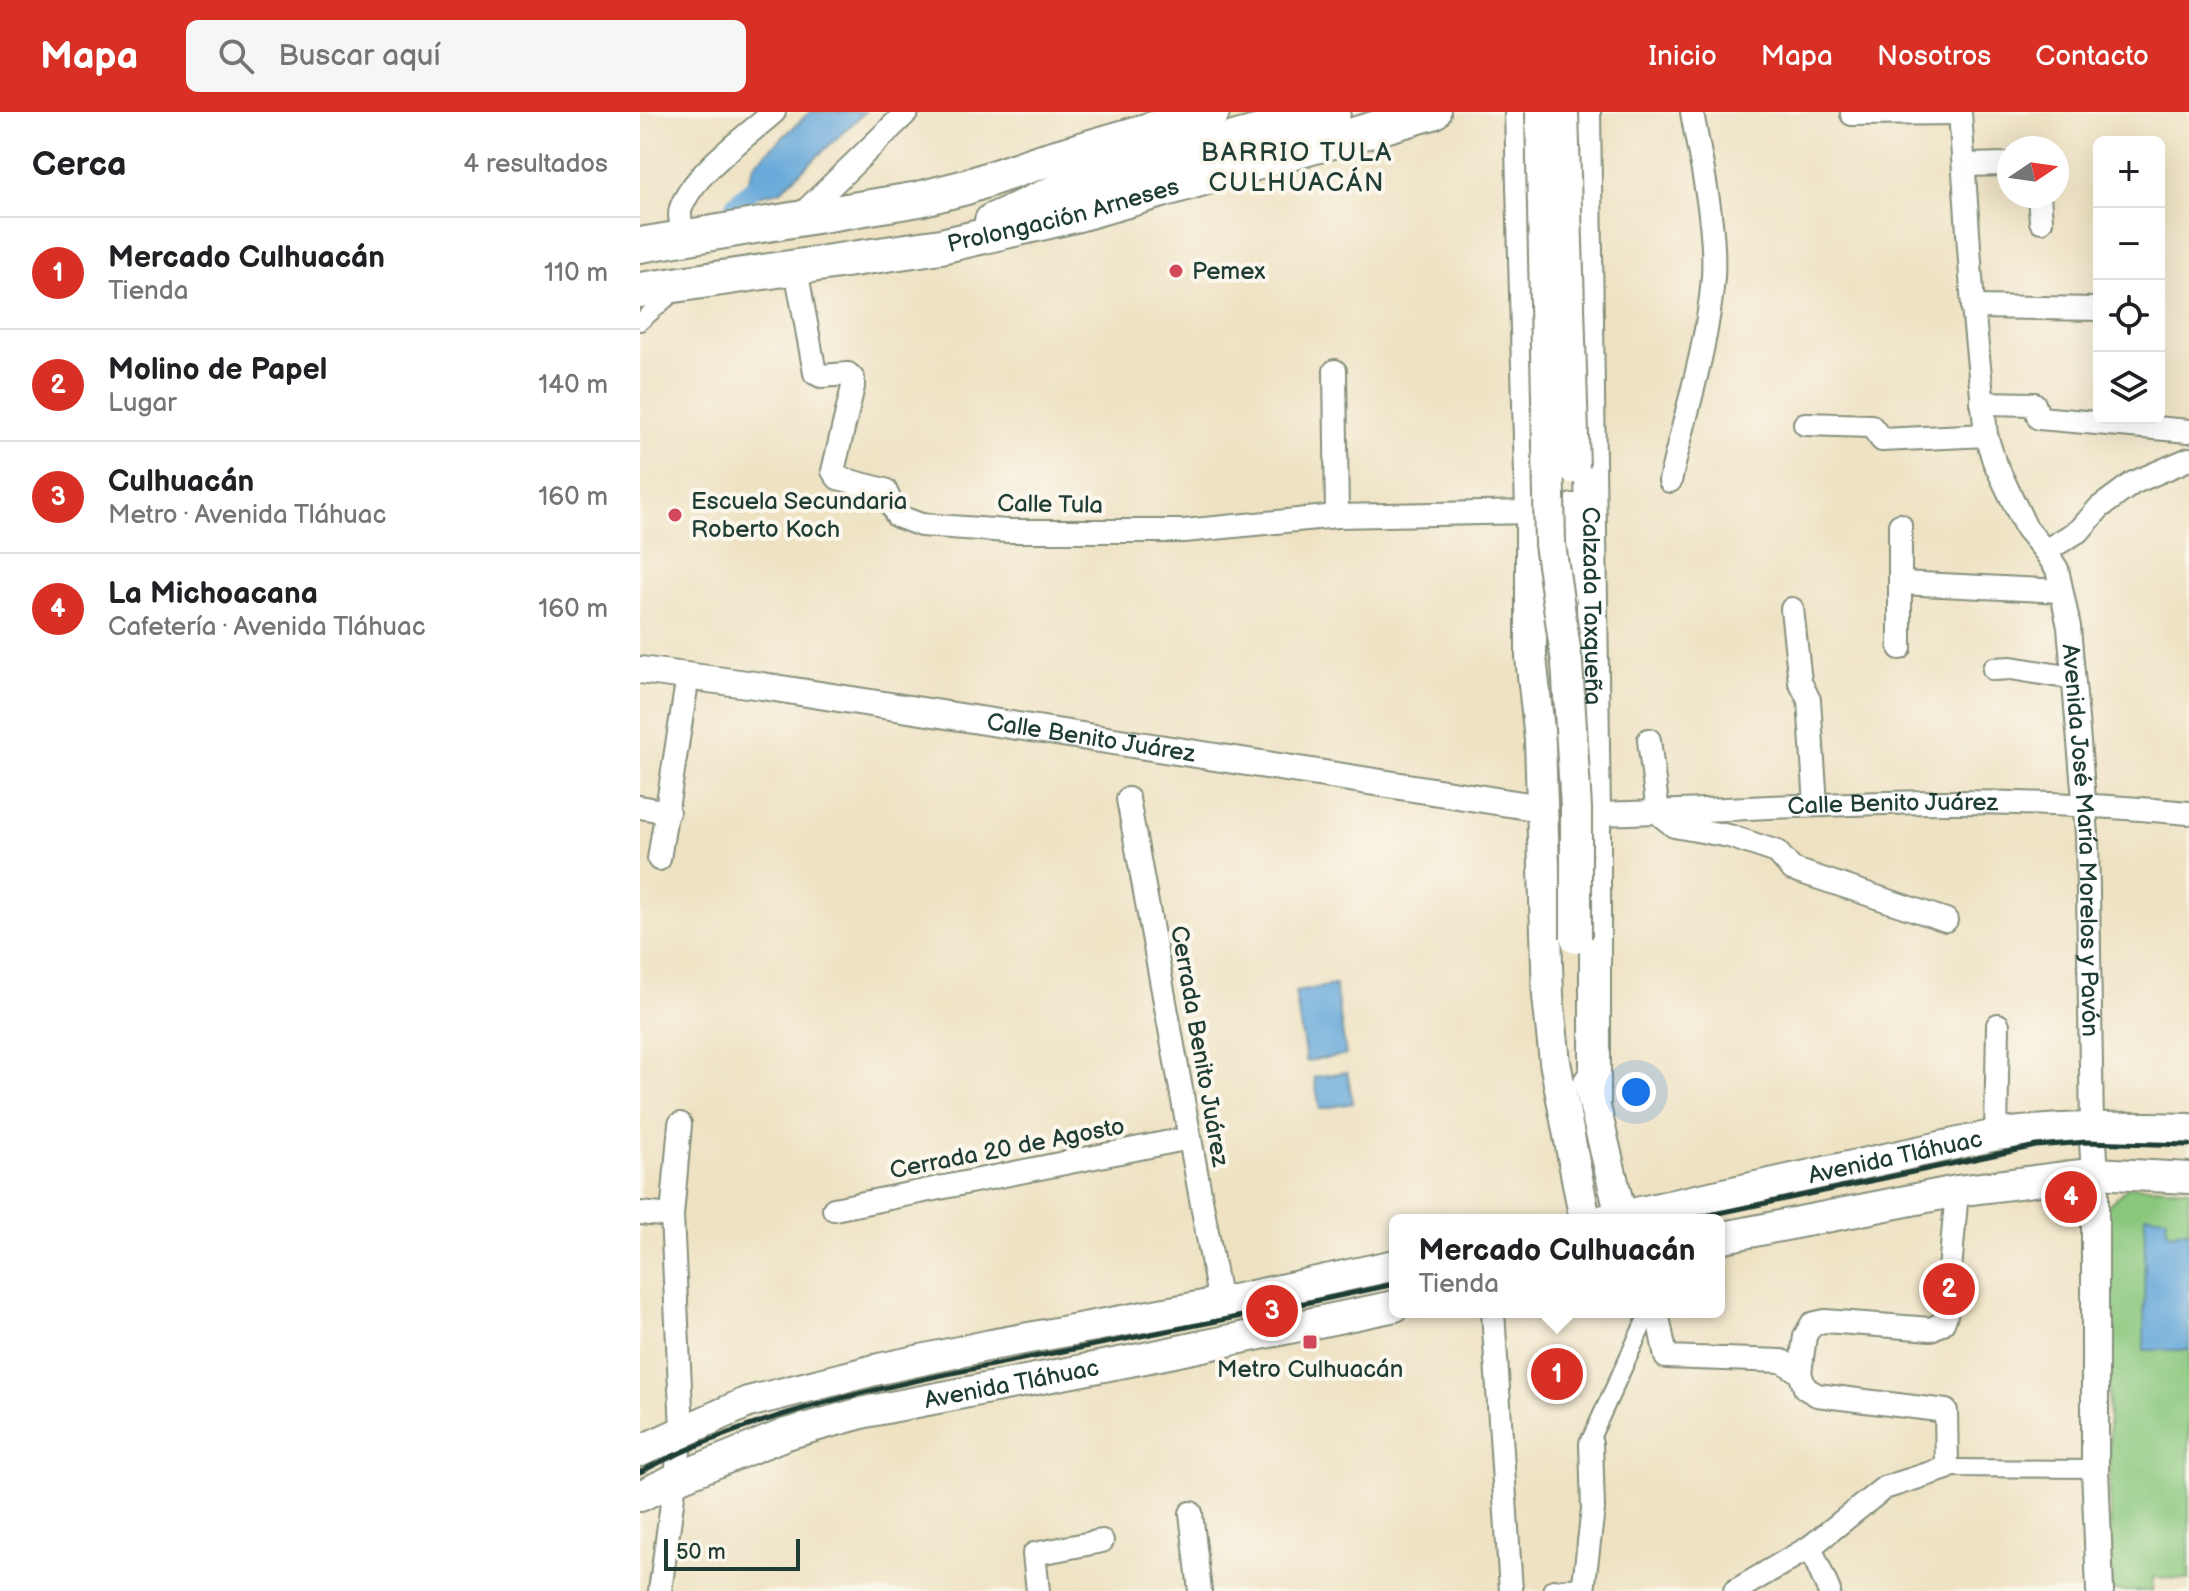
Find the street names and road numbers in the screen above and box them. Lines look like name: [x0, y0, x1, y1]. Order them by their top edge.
street label: Prolongación Arneses: [944, 172, 1182, 259]
street label: Calle Tula: [997, 489, 1103, 520]
street label: Calzada Taxqueña: [1576, 506, 1607, 706]
street label: Avenida José María Morelos y Pavón: [2056, 643, 2104, 1037]
street label: Calle Benito Juárez: [985, 707, 1198, 769]
street label: Calle Benito Juárez: [1787, 788, 1999, 821]
street label: Cerrada Benito Juárez: [1164, 923, 1235, 1169]
street label: Cerrada 20 de Agosto: [887, 1111, 1127, 1185]
street label: Avenida Tláhuac: [1806, 1124, 1985, 1190]
street label: Avenida Tláhuac: [922, 1353, 1102, 1415]

